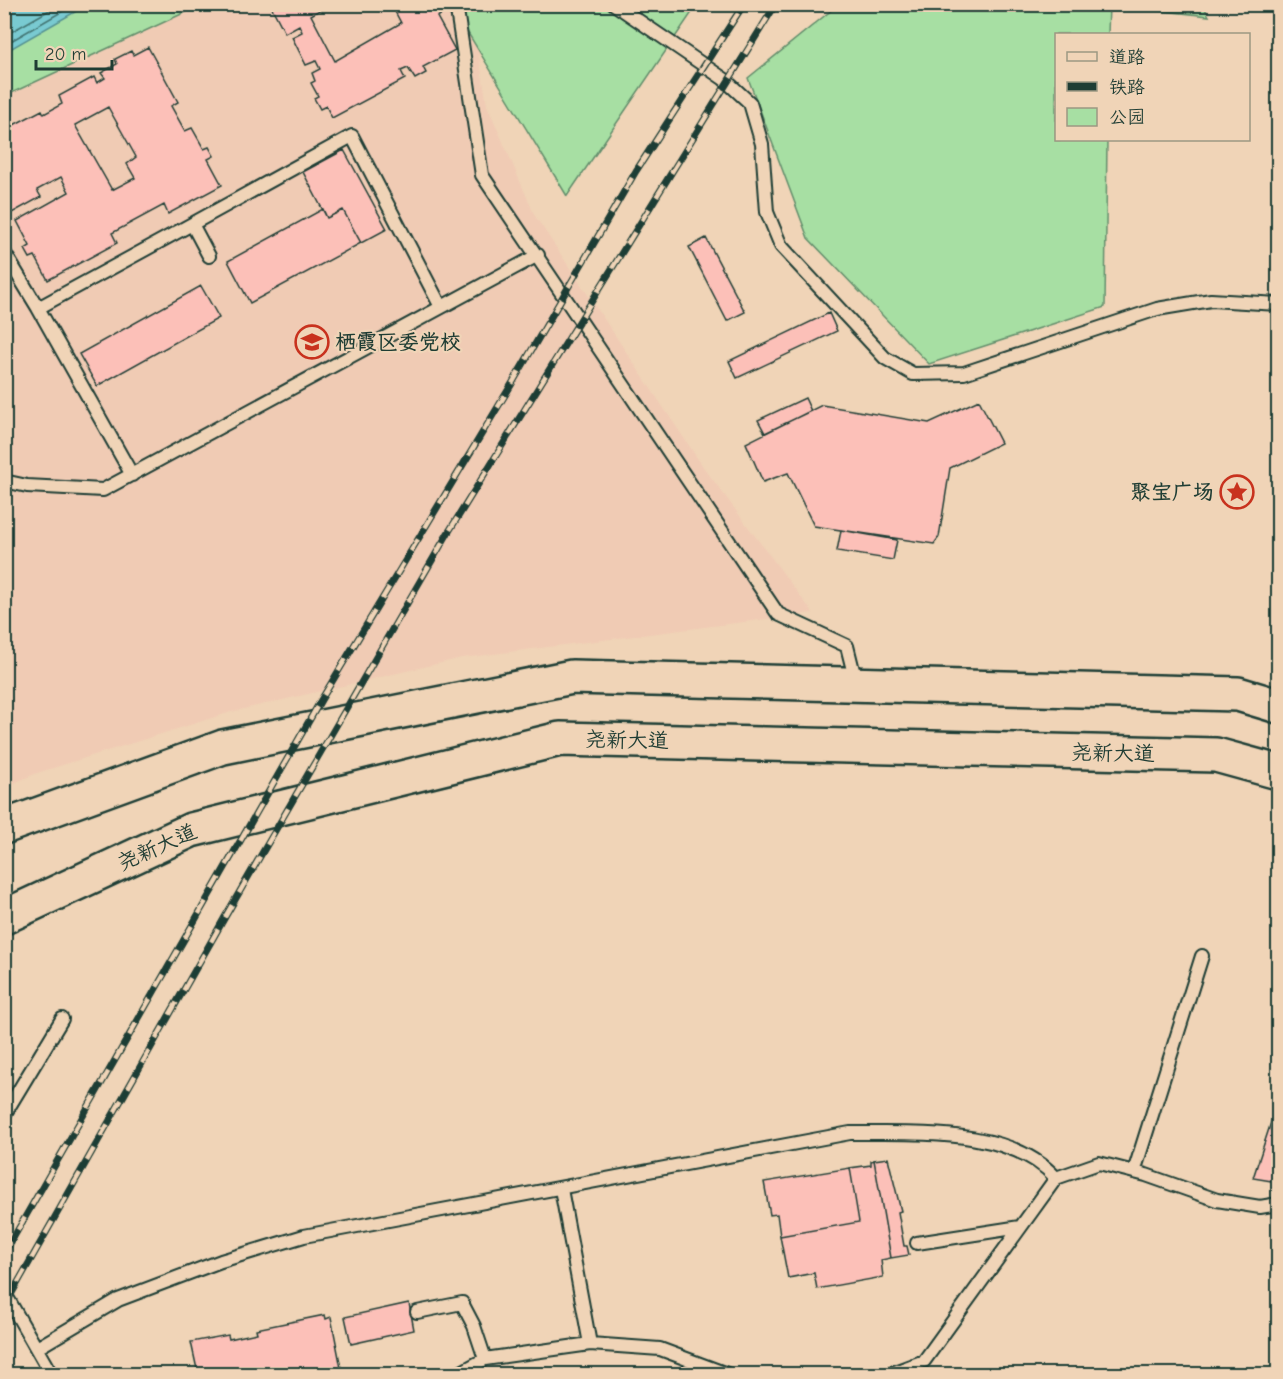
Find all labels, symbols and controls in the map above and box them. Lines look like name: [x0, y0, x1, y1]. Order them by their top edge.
scale bar: [36, 33, 112, 71]
legend: [1055, 33, 1250, 141]
text: 20 m: [45, 44, 86, 65]
text: 道路: [1109, 47, 1145, 68]
text: 铁路: [1109, 77, 1145, 98]
text: 公园: [1109, 107, 1145, 128]
school or university icon: 栖霞区委党校: [294, 324, 330, 360]
place label: 栖霞区委党校: [335, 330, 461, 354]
place icon: 聚宝广场: [1219, 474, 1255, 510]
place label: 聚宝广场: [1130, 480, 1214, 504]
street label: 尧新大道: [585, 727, 669, 753]
street label: 尧新大道: [1071, 740, 1155, 766]
street label: 尧新大道: [114, 819, 200, 875]

